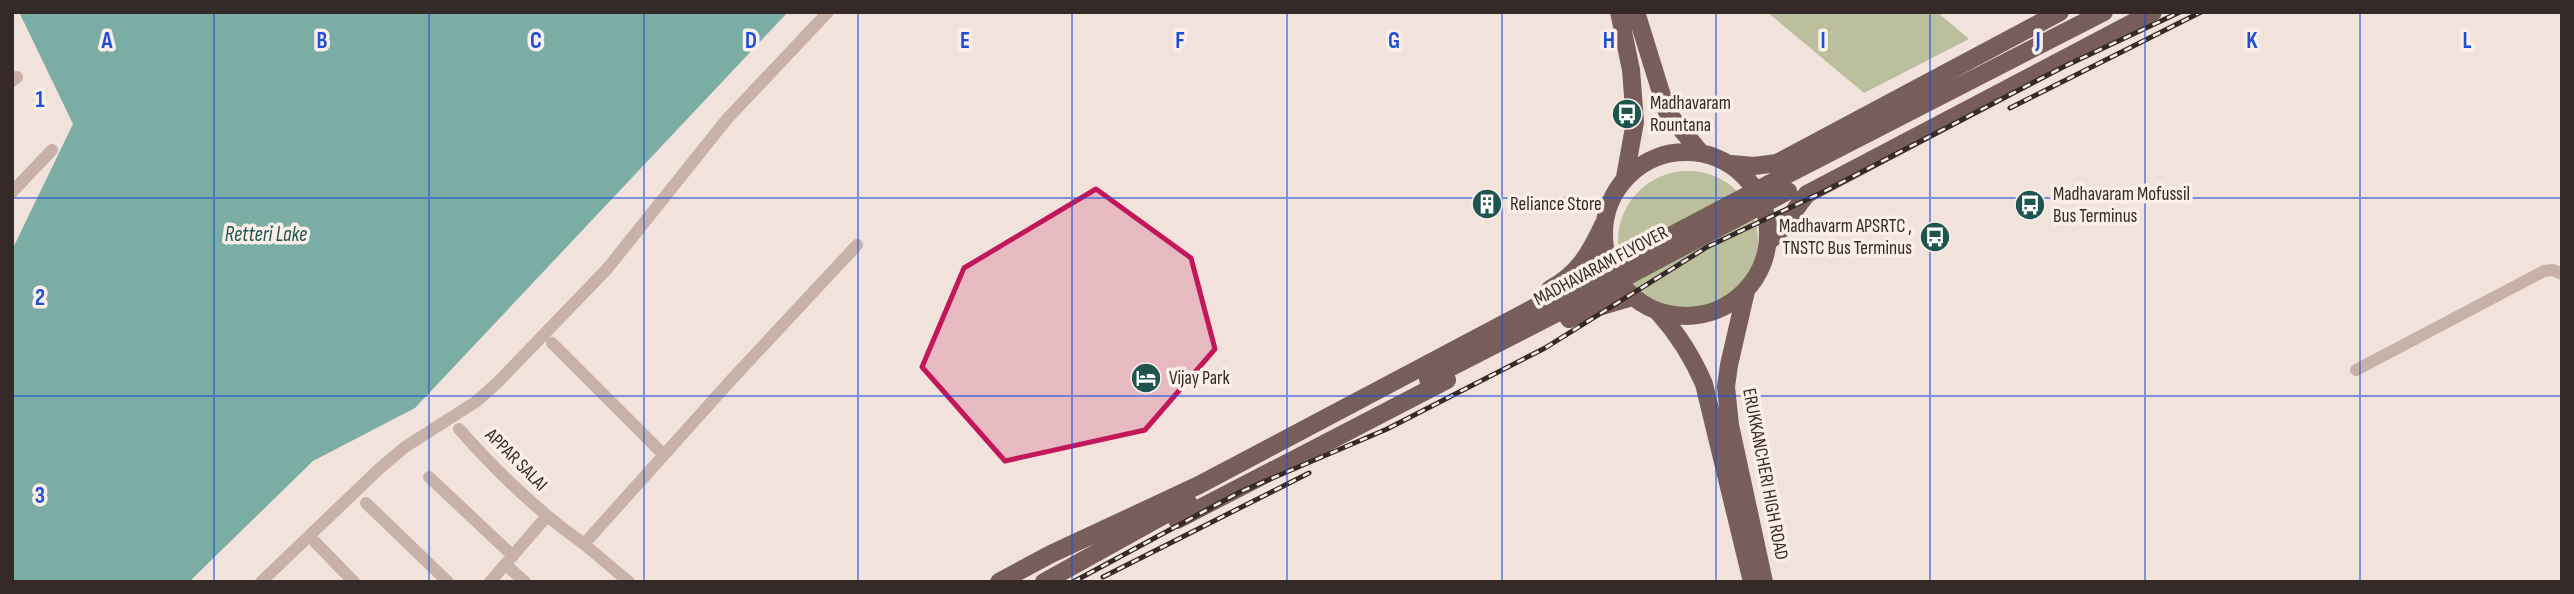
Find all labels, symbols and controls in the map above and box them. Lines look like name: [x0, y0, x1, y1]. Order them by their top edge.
text: A: [101, 27, 114, 55]
text: B: [317, 27, 328, 55]
text: C: [530, 27, 542, 55]
text: D: [745, 27, 757, 55]
text: E: [960, 27, 970, 55]
text: F: [1175, 27, 1185, 55]
text: G: [1388, 27, 1400, 55]
text: H: [1603, 27, 1615, 55]
text: I: [1820, 27, 1826, 55]
text: J: [2034, 27, 2041, 55]
text: K: [2246, 27, 2258, 55]
text: L: [2462, 27, 2472, 55]
text: 1: [35, 86, 45, 114]
place label: Madhavaram Rountana: [1650, 92, 1731, 137]
bus stop icon: Madhavaram Rountana: [1610, 97, 1644, 131]
place label: Madhavaram Mofussil Bus Terminus: [2053, 183, 2190, 228]
building icon: Reliance Store: [1470, 187, 1504, 221]
bus stop icon: Madhavaram Mofussil Bus Terminus: [2013, 188, 2047, 222]
place label: Reliance Store: [1510, 193, 1602, 216]
place label: Madhavarm APSRTC , TNSTC Bus Terminus: [1779, 215, 1912, 260]
bus stop icon: Madhavarm APSRTC , TNSTC Bus Terminus: [1918, 220, 1952, 254]
street label: MADHAVARAM FLYOVER: [1530, 221, 1672, 311]
water label: Retteri Lake: [225, 222, 307, 247]
text: 2: [35, 284, 45, 312]
hotel icon: Vijay Park: [1129, 361, 1163, 395]
place label: Vijay Park: [1169, 367, 1231, 390]
street label: ERUKKANCHERI HIGH ROAD: [1737, 386, 1793, 562]
street label: APPAR SALAI: [479, 423, 552, 496]
text: 3: [35, 482, 45, 510]

